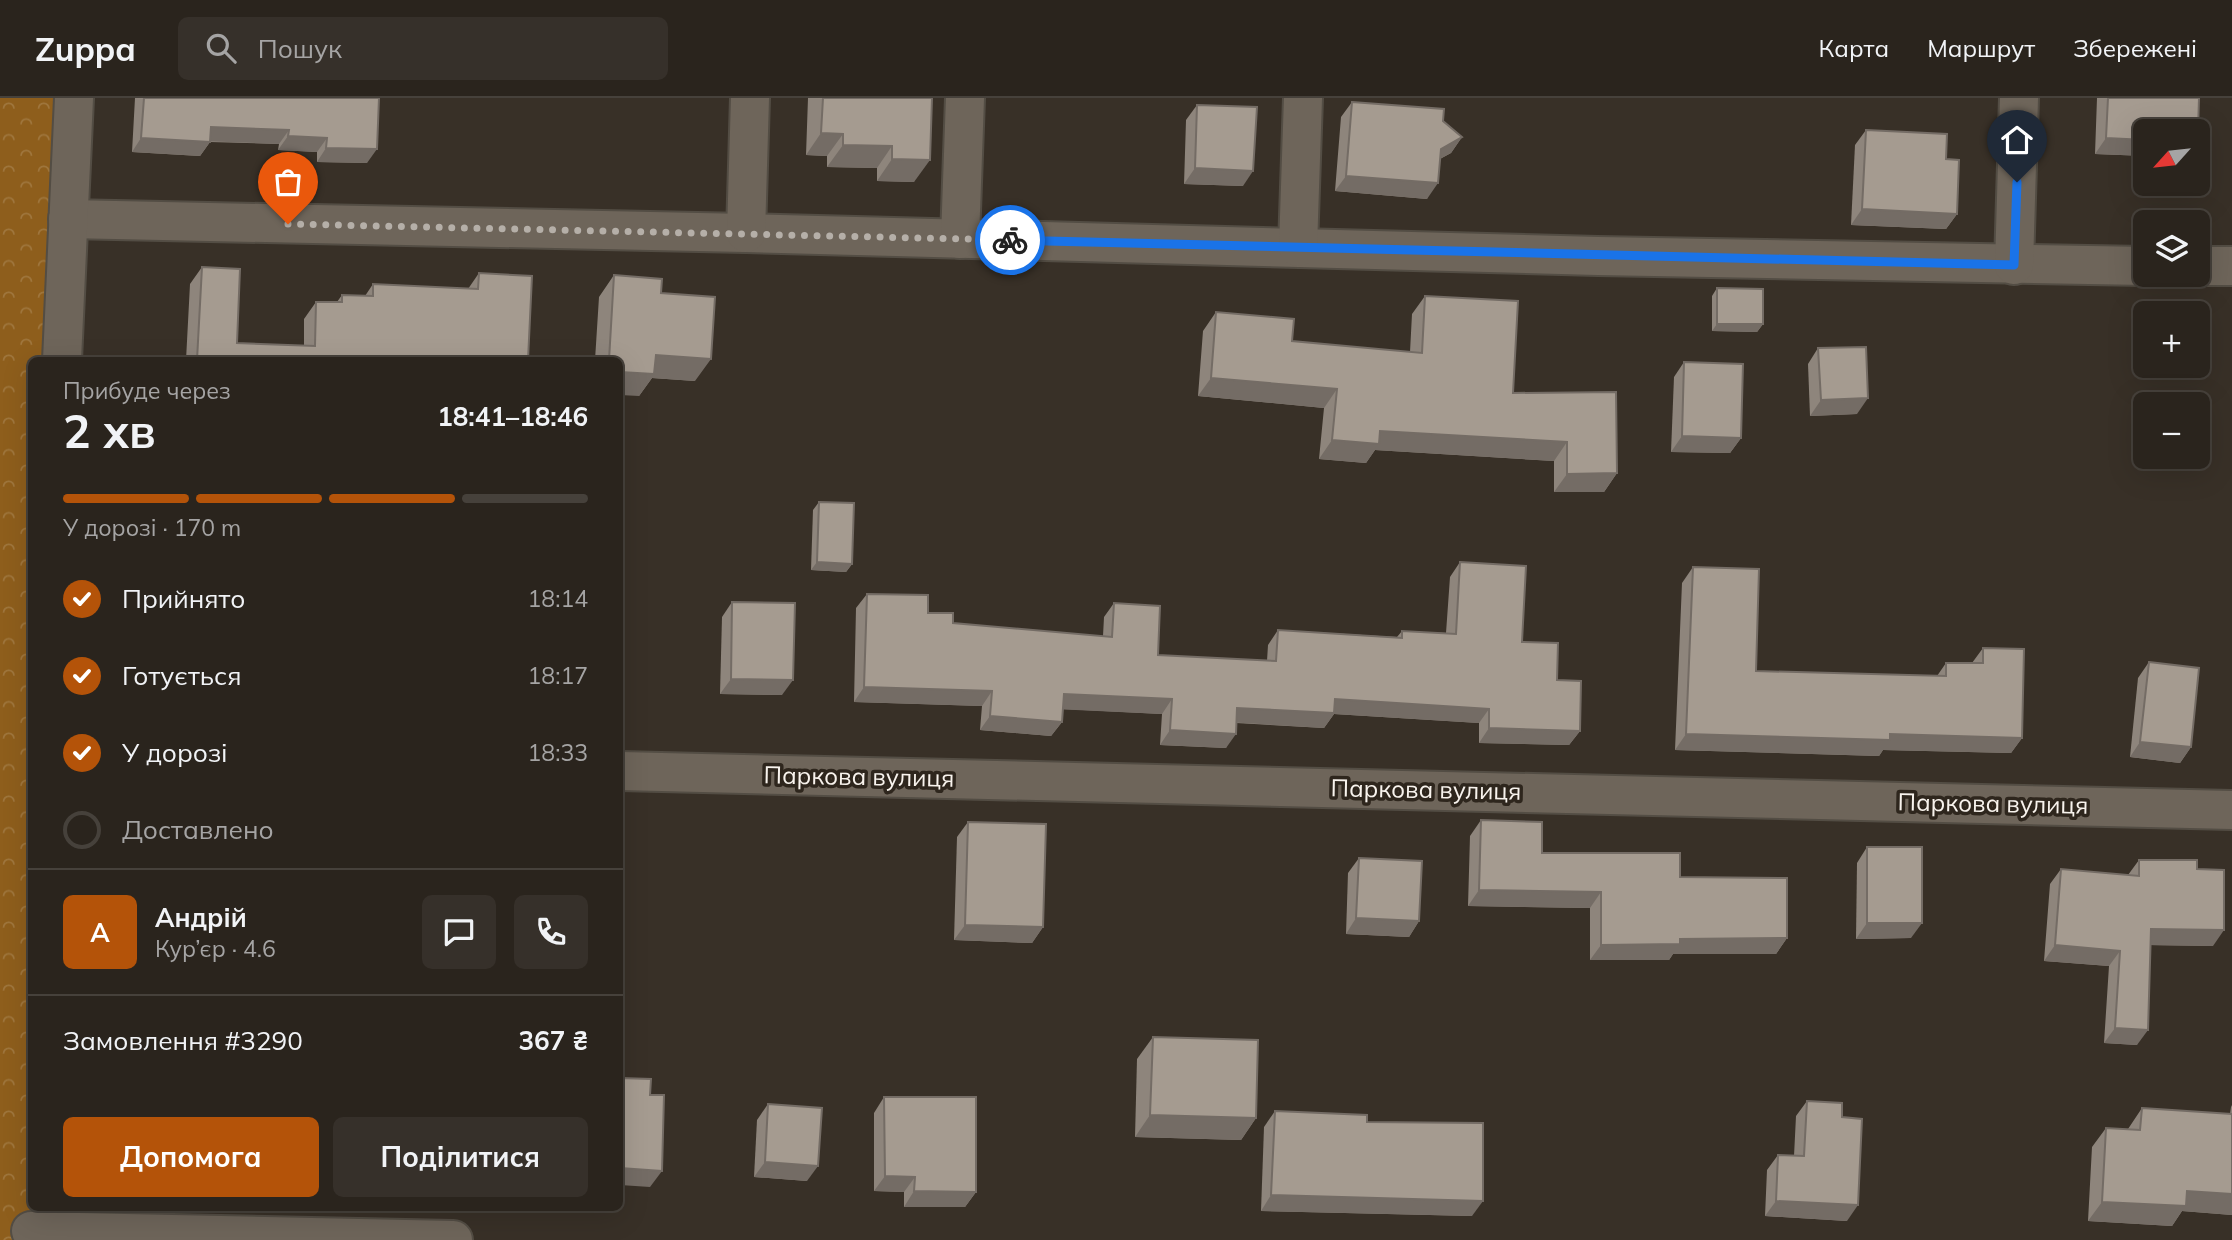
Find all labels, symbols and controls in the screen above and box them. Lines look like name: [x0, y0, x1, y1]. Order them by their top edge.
search box: [178, 17, 668, 80]
text: Zuppa: [35, 28, 136, 69]
icon: search: [202, 29, 240, 67]
text: Пошук: [258, 32, 342, 65]
text: Карта: [1819, 33, 1889, 63]
text: Маршрут: [1927, 33, 2035, 63]
text: Збережені: [2073, 33, 2197, 63]
pin: [1987, 110, 2047, 182]
north arrow: [2133, 119, 2210, 196]
map controls: [2133, 119, 2210, 469]
icon: home: [1998, 121, 2036, 159]
pin: [258, 152, 318, 224]
icon: bag: [269, 163, 307, 201]
courier: [975, 205, 1045, 275]
button: layers: [2133, 210, 2210, 287]
icon: bike: [991, 221, 1029, 259]
button: +: [2133, 301, 2210, 378]
text: Прибуде через: [63, 376, 231, 405]
button: −: [2133, 392, 2210, 469]
text: 18:41–18:46: [437, 400, 588, 433]
text: 2 хв: [63, 402, 156, 460]
text: У дорозі · 170 m: [63, 513, 241, 542]
icon: check: [63, 580, 101, 618]
text: Прийнято: [122, 582, 245, 615]
text: 18:14: [528, 584, 588, 613]
icon: check: [63, 657, 101, 695]
text: Готується: [122, 659, 241, 692]
text: 18:17: [528, 661, 588, 690]
icon: check: [63, 734, 101, 772]
text: У дорозі: [122, 736, 228, 769]
text: 18:33: [528, 738, 588, 767]
street label: Паркова вулиця: [763, 759, 955, 793]
street label: Паркова вулиця: [1330, 772, 1522, 806]
street label: Паркова вулиця: [1897, 786, 2089, 820]
text: Доставлено: [122, 813, 274, 846]
button: chat: [422, 895, 496, 969]
button: phone: [514, 895, 588, 969]
text: Андрій: [155, 901, 247, 934]
text: А: [90, 916, 110, 949]
text: Кур’єр · 4.6: [155, 934, 276, 963]
text: Замовлення #3290: [63, 1024, 303, 1057]
text: 367 ₴: [518, 1024, 588, 1057]
button: Допомога: [63, 1117, 319, 1197]
button: Поділитися: [333, 1117, 588, 1197]

